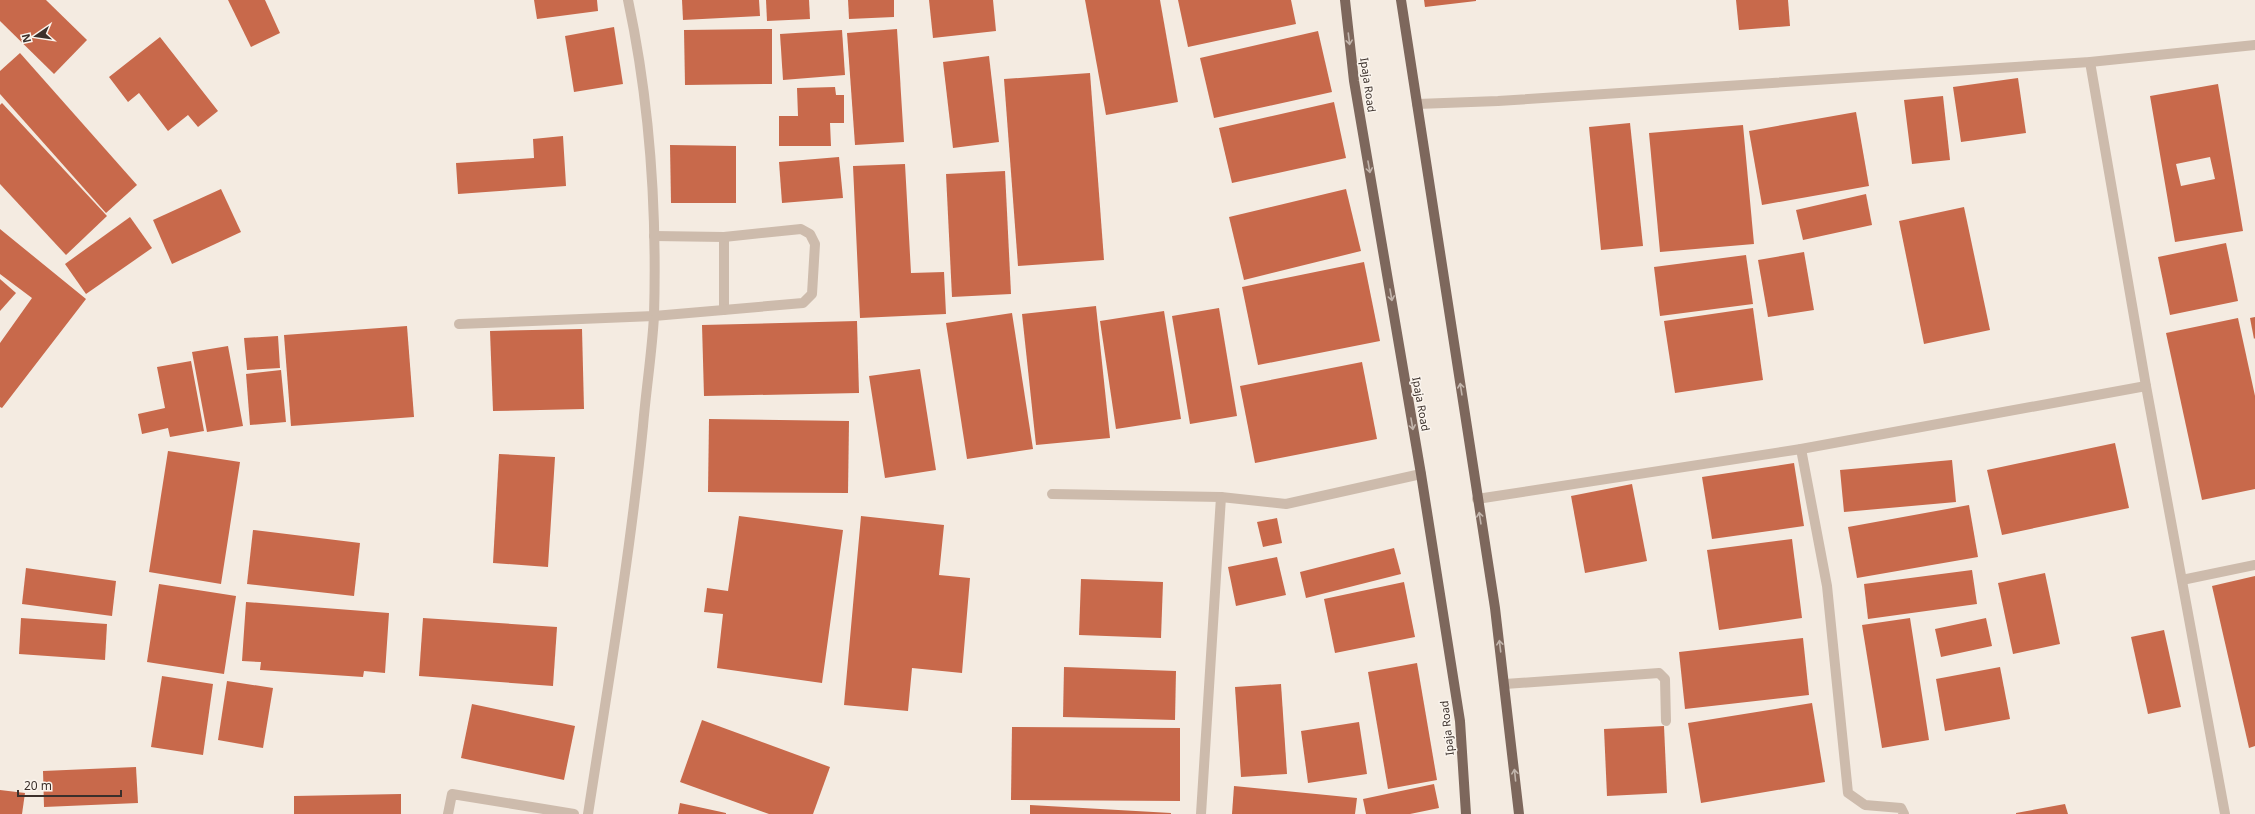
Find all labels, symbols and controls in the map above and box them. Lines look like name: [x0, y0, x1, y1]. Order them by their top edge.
north arrow: [16, 16, 56, 56]
text: N: [17, 32, 34, 44]
one-way arrow: [1346, 32, 1353, 45]
street label: Ipaja Road: [1357, 57, 1380, 113]
one-way arrow: [1365, 160, 1373, 173]
one-way arrow: [1387, 288, 1395, 301]
street label: Ipaja Road: [1409, 376, 1434, 432]
one-way arrow: [1456, 383, 1464, 396]
one-way arrow: [1409, 417, 1417, 430]
one-way arrow: [1476, 511, 1484, 524]
one-way arrow: [1496, 640, 1504, 653]
street label: Ipaja Road: [1436, 700, 1457, 756]
one-way arrow: [1511, 769, 1518, 782]
scale bar: [18, 772, 121, 798]
text: 20 m: [24, 777, 52, 794]

